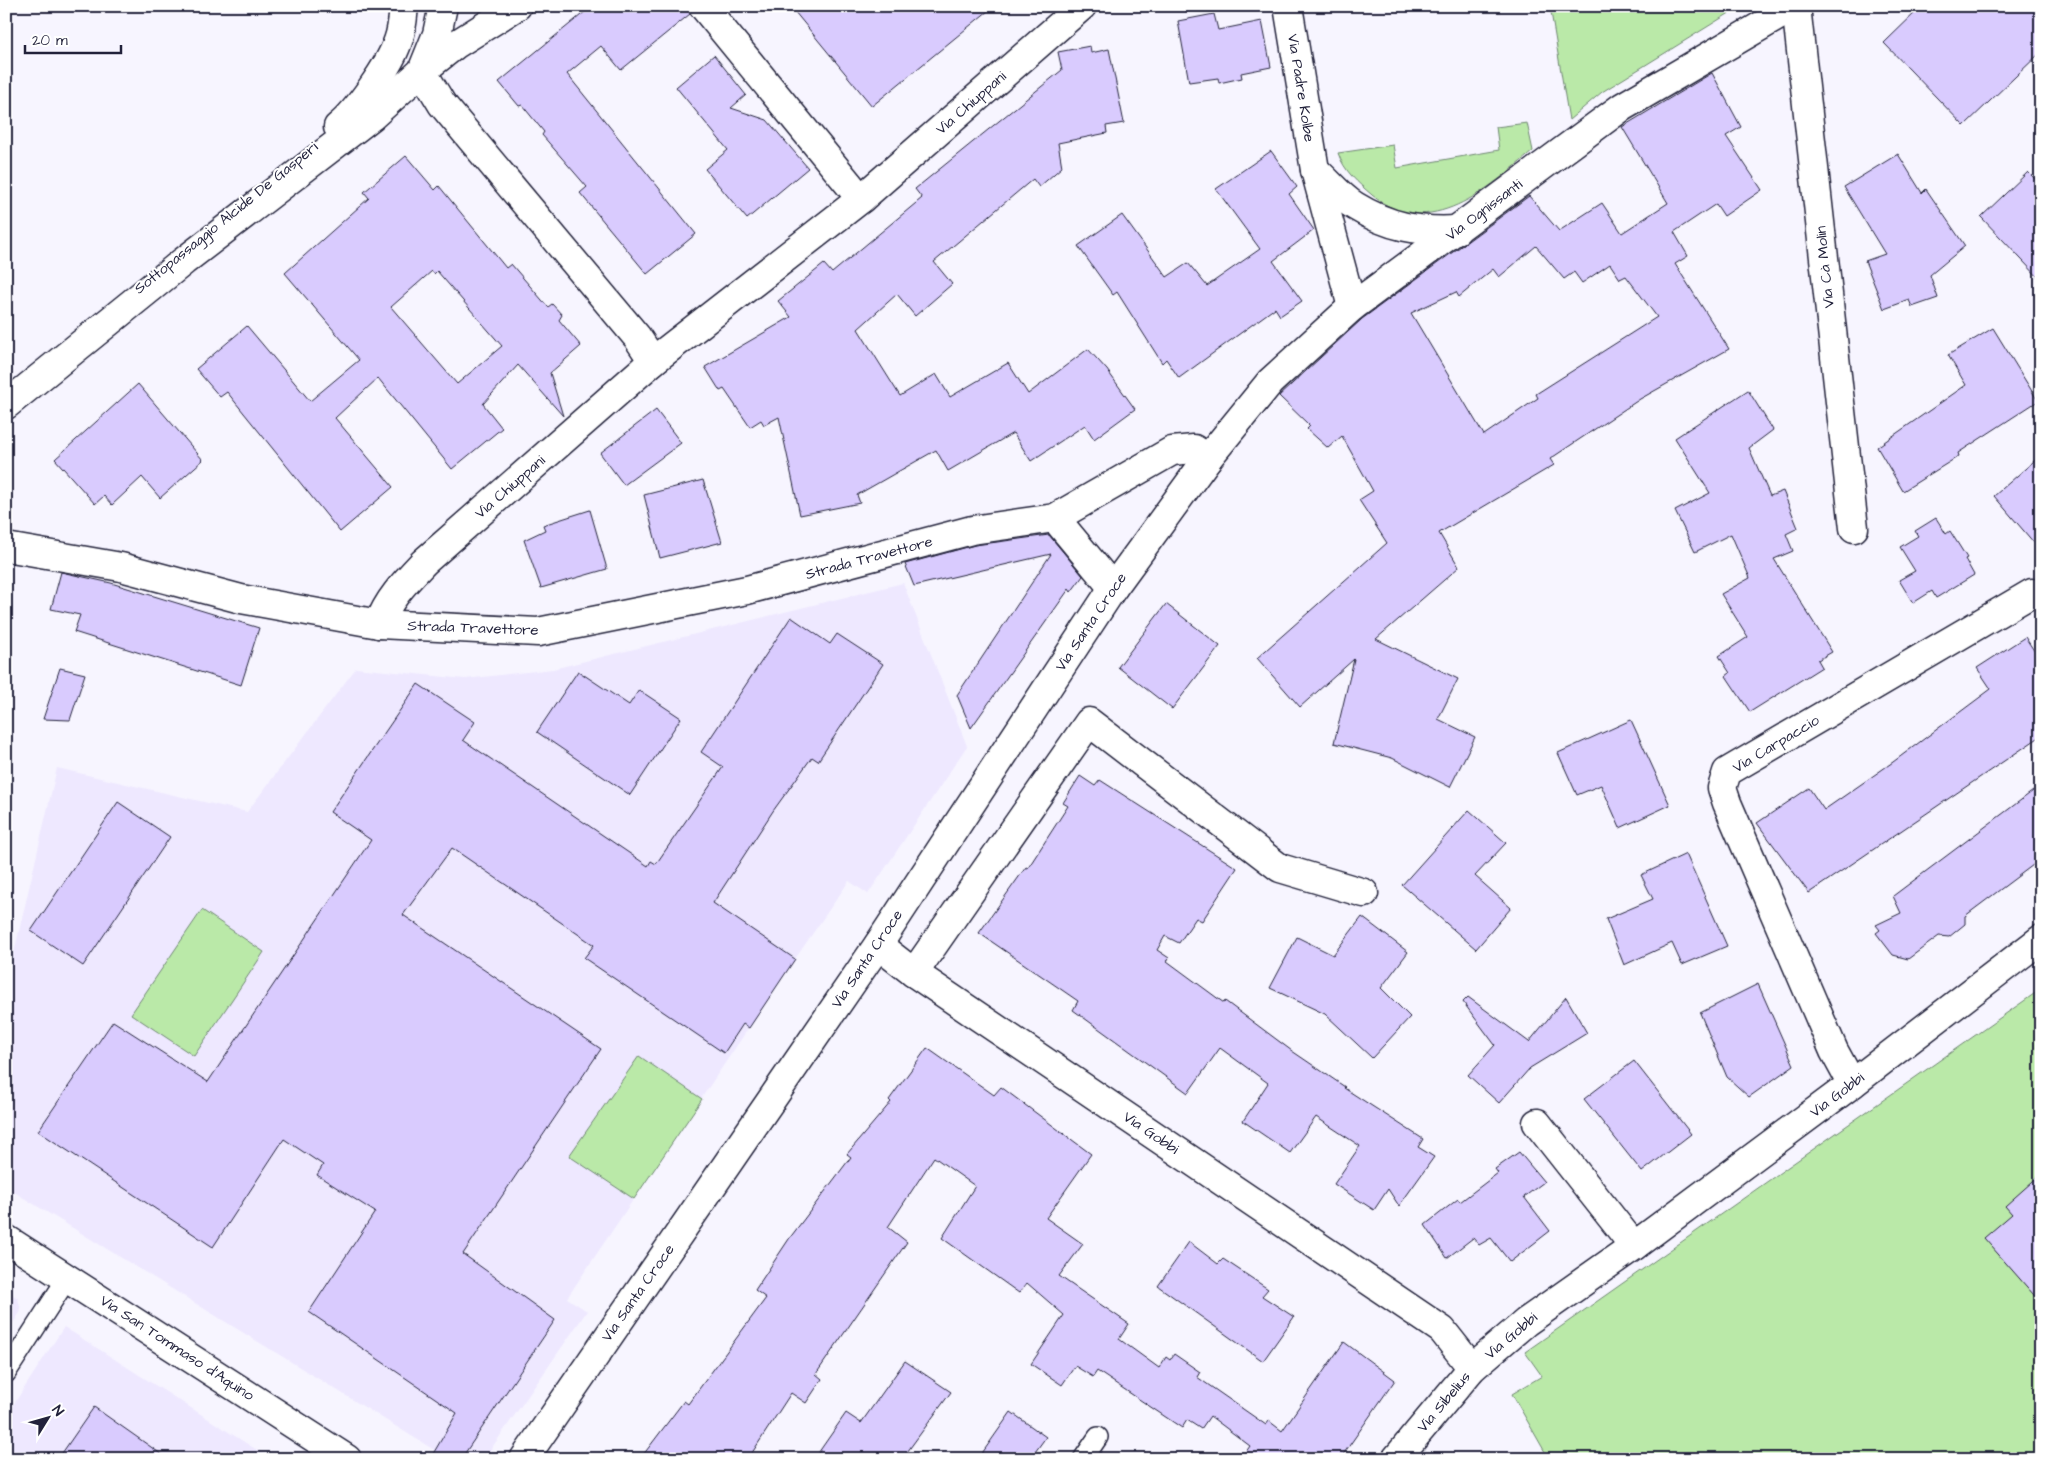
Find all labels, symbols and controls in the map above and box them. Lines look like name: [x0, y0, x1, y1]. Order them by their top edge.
scale bar: [25, 22, 121, 54]
text: 20 m: [32, 30, 68, 51]
street label: Via Padre Kolbe: [1282, 33, 1320, 143]
street label: Via Chiuppani: [931, 66, 1011, 140]
street label: Sottopassaggio Alcide De Gasperi: [129, 137, 324, 300]
street label: Via Ognissanti: [1441, 174, 1528, 247]
street label: Via Cà Molin: [1810, 224, 1840, 309]
street label: Via Chiuppani: [470, 450, 550, 524]
street label: Strada Travettore: [803, 531, 935, 585]
street label: Via Santa Croce: [1050, 569, 1132, 675]
street label: Strada Travettore: [407, 615, 539, 641]
street label: Via Carpaccio: [1729, 710, 1824, 778]
street label: Via Santa Croce: [826, 906, 908, 1012]
street label: Via Gobbi: [1805, 1067, 1869, 1122]
street label: Via Gobbi: [1119, 1107, 1184, 1160]
street label: Via Santa Croce: [596, 1240, 680, 1346]
street label: Via San Tommaso d'Aquino: [96, 1290, 259, 1406]
street label: Via Gobbi: [1480, 1307, 1543, 1364]
street label: Via Sibelius: [1412, 1367, 1476, 1437]
north arrow: [22, 1392, 72, 1442]
text: N: [47, 1401, 68, 1420]

